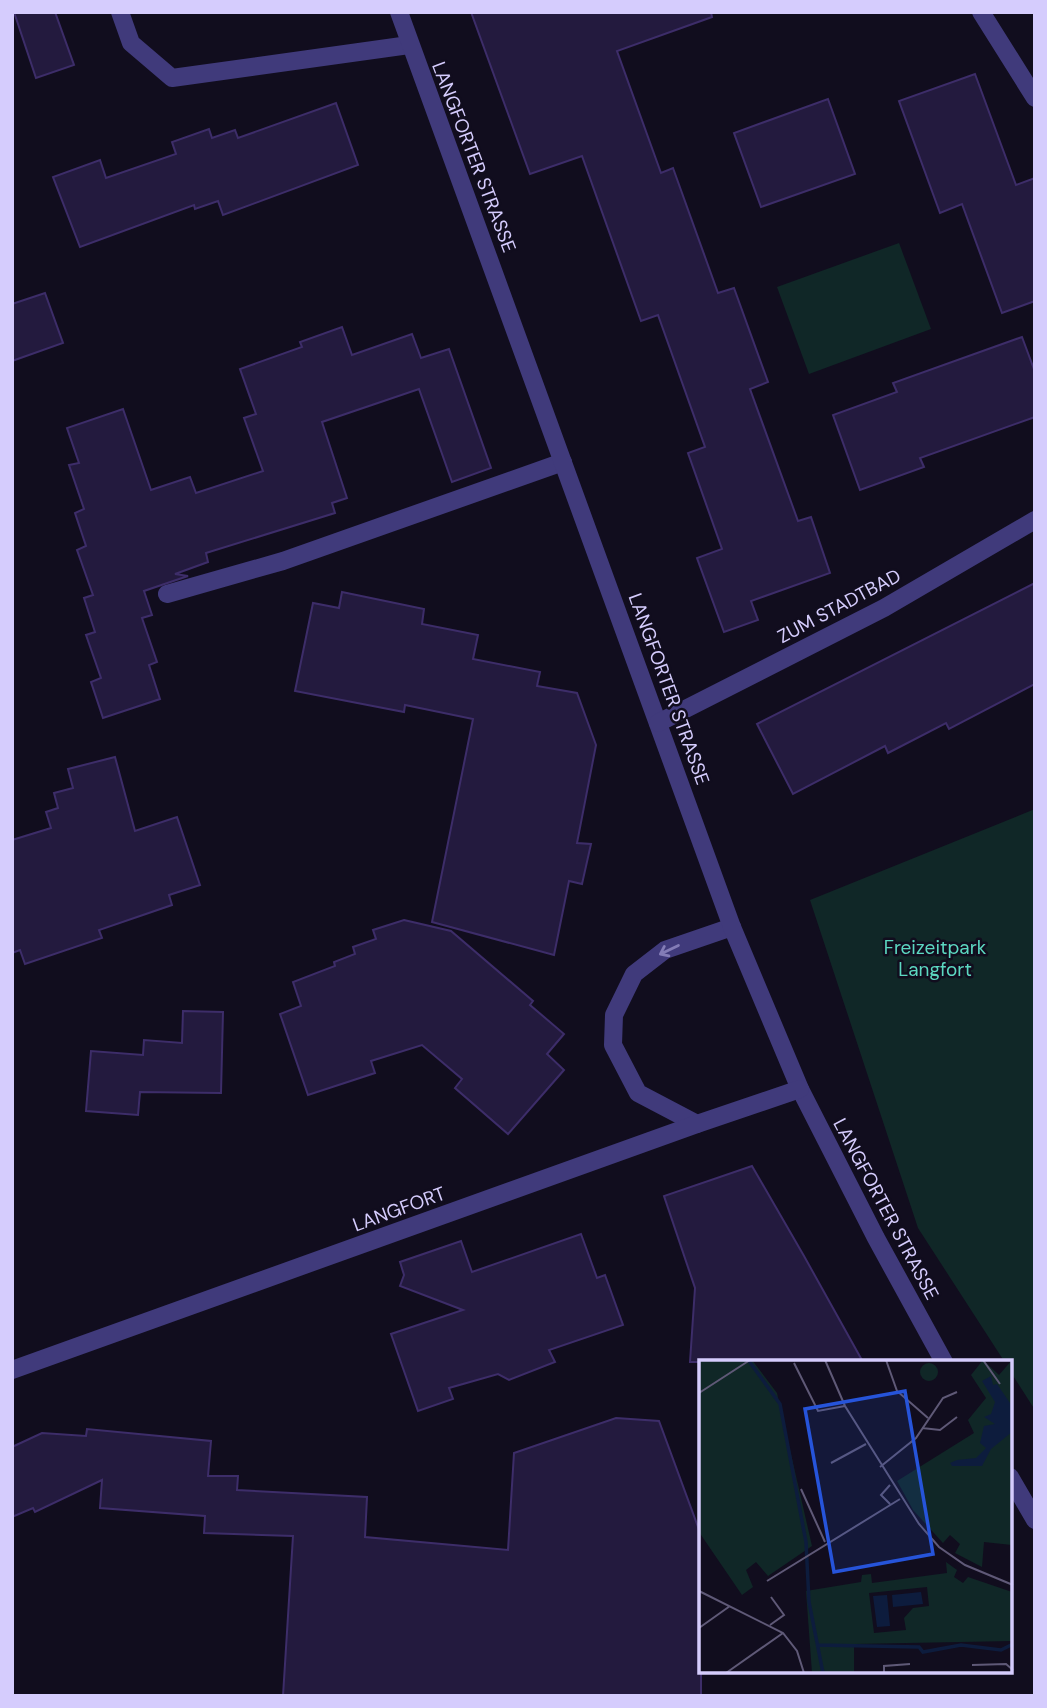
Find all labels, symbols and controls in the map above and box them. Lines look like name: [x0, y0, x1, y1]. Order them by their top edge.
street label: LANGFORTER STRASSE: [426, 58, 522, 256]
street label: ZUM STADTBAD: [773, 563, 905, 649]
street label: LANGFORTER STRASSE: [623, 590, 715, 788]
park label: Freizeitpark Langfort: [884, 935, 987, 982]
one-way arrow: [658, 944, 679, 957]
street label: LANGFORTER STRASSE: [828, 1114, 944, 1304]
street label: LANGFORT: [349, 1181, 449, 1237]
inset map: [699, 1360, 1012, 1673]

